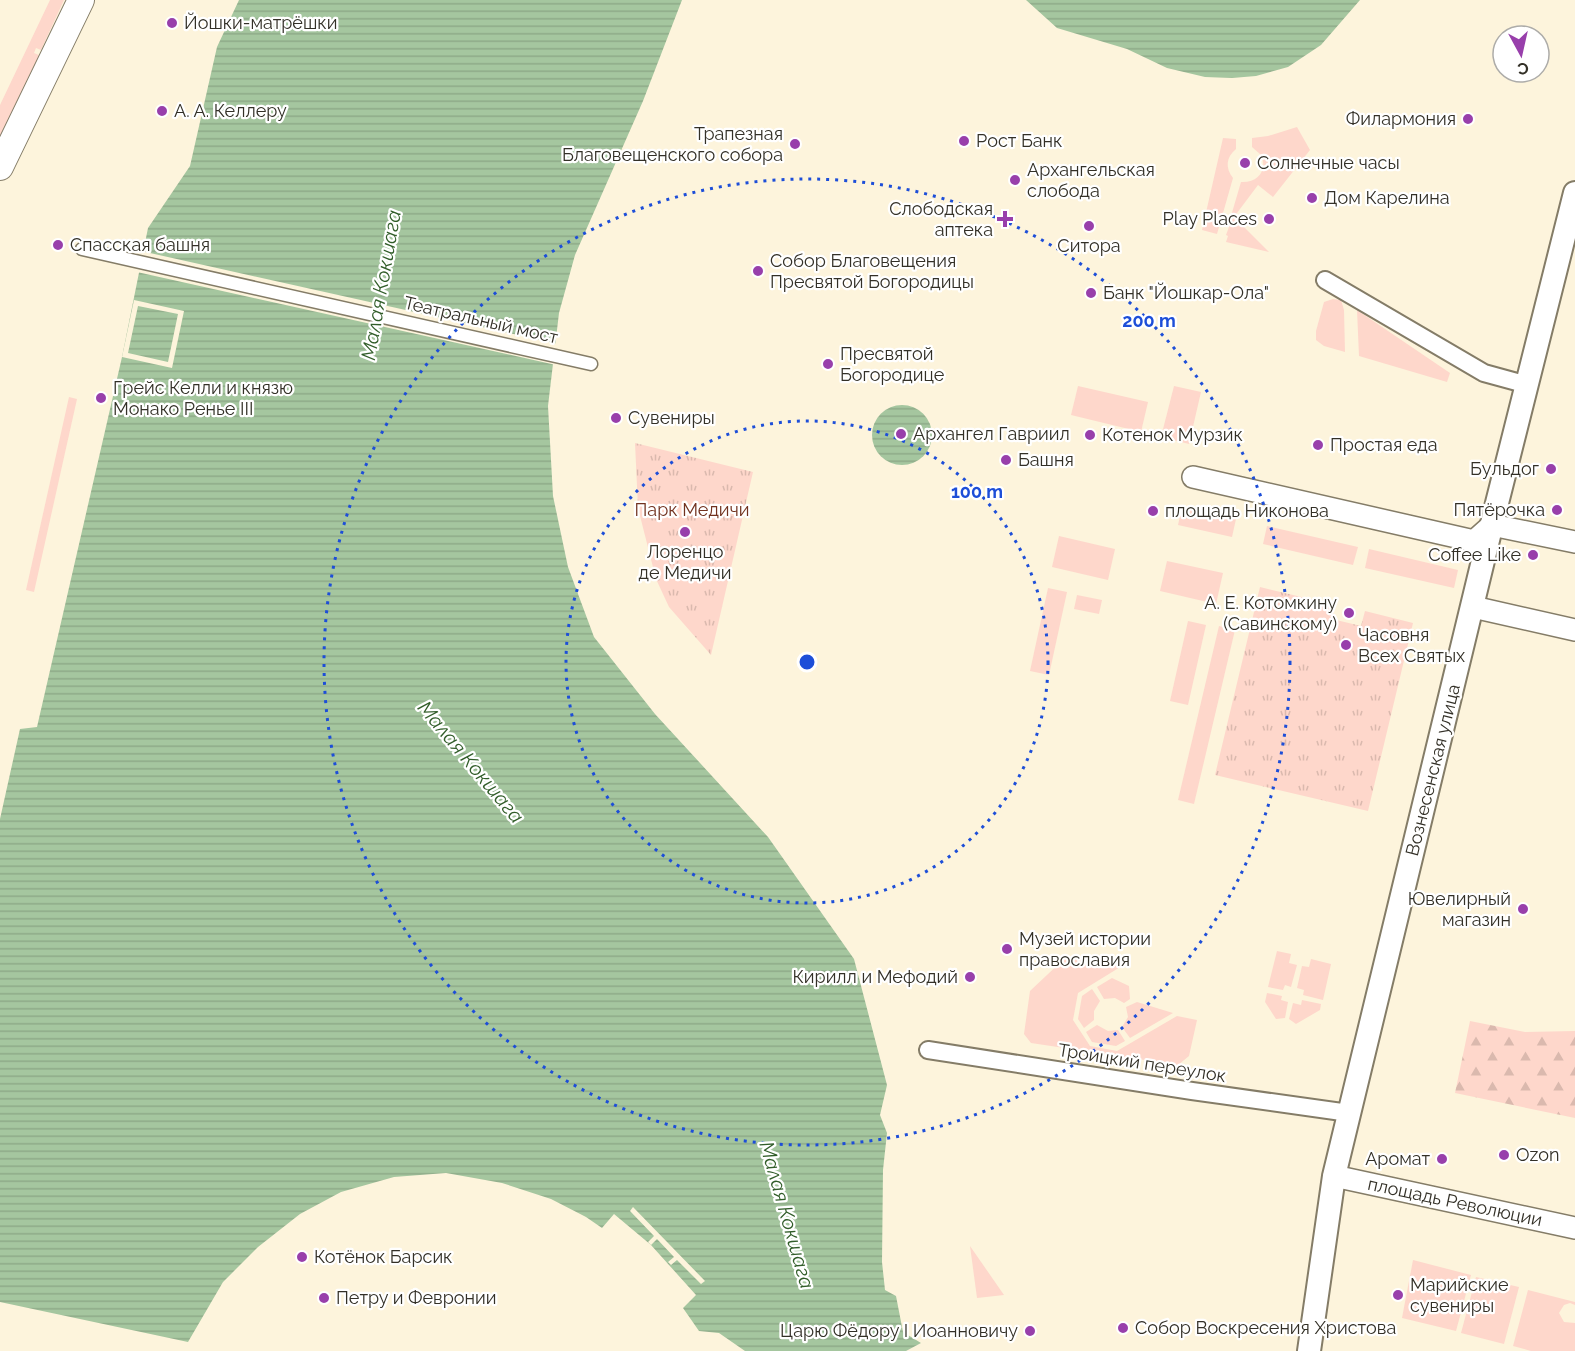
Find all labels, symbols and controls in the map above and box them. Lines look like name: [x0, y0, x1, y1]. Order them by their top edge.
place label: Йошки-матрёшки: [184, 12, 337, 33]
marker: Йошки-матрёшки: [165, 16, 179, 30]
north arrow: [1491, 24, 1551, 84]
text: С: [1516, 58, 1530, 79]
place label: А. А. Келлеру: [174, 100, 287, 121]
marker: А. А. Келлеру: [155, 104, 169, 118]
place label: Филармония: [1346, 108, 1456, 129]
marker: Филармония: [1461, 112, 1475, 126]
place label: Трапезная Благовещенского собора: [562, 123, 783, 165]
place label: Рост Банк: [976, 130, 1062, 151]
marker: Рост Банк: [957, 134, 971, 148]
marker: Трапезная Благовещенского собора: [788, 137, 802, 151]
place label: Солнечные часы: [1257, 152, 1400, 173]
marker: Солнечные часы: [1238, 156, 1252, 170]
place label: Архангельская слобода: [1027, 159, 1155, 201]
marker: Архангельская слобода: [1008, 173, 1022, 187]
place label: Дом Карелина: [1324, 187, 1450, 208]
marker: Дом Карелина: [1305, 191, 1319, 205]
place label: Слободская аптека: [889, 198, 993, 240]
water label: Малая Кокшага: [356, 208, 406, 362]
place label: Play Places: [1163, 208, 1257, 229]
marker: Слободская аптека: [998, 212, 1012, 226]
marker: Play Places: [1262, 212, 1276, 226]
marker: Ситора: [1082, 219, 1096, 233]
place label: Спасская башня: [70, 234, 210, 255]
place label: Ситора: [1057, 235, 1121, 256]
marker: Спасская башня: [51, 238, 65, 252]
place label: Собор Благовещения Пресвятой Богородицы: [770, 250, 974, 292]
marker: Собор Благовещения Пресвятой Богородицы: [751, 264, 765, 278]
place label: Банк "Йошкар-Ола": [1103, 282, 1269, 303]
marker: Банк "Йошкар-Ола": [1084, 286, 1098, 300]
street label: Театральный мост: [402, 292, 561, 348]
text: 200 m: [1122, 310, 1176, 331]
place label: Пресвятой Богородице: [840, 343, 945, 385]
marker: Пресвятой Богородице: [821, 357, 835, 371]
place label: Грейс Келли и князю Монако Ренье III: [113, 377, 293, 419]
marker: Грейс Келли и князю Монако Ренье III: [94, 391, 108, 405]
place label: Сувениры: [628, 407, 715, 428]
marker: Сувениры: [609, 411, 623, 425]
place label: Архангел Гавриил: [913, 423, 1070, 444]
place label: Котенок Мурзик: [1102, 424, 1243, 445]
marker: Архангел Гавриил: [894, 427, 908, 441]
marker: Котенок Мурзик: [1083, 428, 1097, 442]
place label: Простая еда: [1330, 434, 1438, 455]
marker: Простая еда: [1311, 438, 1325, 452]
place label: Башня: [1018, 449, 1074, 470]
marker: Башня: [999, 453, 1013, 467]
place label: Бульдог: [1470, 458, 1539, 479]
marker: Бульдог: [1544, 462, 1558, 476]
text: 100 m: [951, 481, 1003, 502]
park label: Парк Медичи: [634, 499, 750, 520]
place label: Пятёрочка: [1453, 499, 1545, 520]
place label: площадь Никонова: [1165, 500, 1329, 521]
marker: Пятёрочка: [1550, 503, 1564, 517]
marker: площадь Никонова: [1146, 504, 1160, 518]
marker: Лоренцо де Медичи: [678, 525, 692, 539]
place label: Лоренцо де Медичи: [639, 541, 731, 583]
place label: Coffee Like: [1428, 544, 1521, 565]
marker: Coffee Like: [1526, 548, 1540, 562]
place label: А. Е. Котомкину (Савинскому): [1204, 592, 1337, 634]
marker: А. Е. Котомкину (Савинскому): [1342, 606, 1356, 620]
place label: Часовня Всех Святых: [1358, 624, 1465, 666]
marker: Часовня Всех Святых: [1339, 638, 1353, 652]
centre of rings: [797, 652, 817, 672]
street label: Вознесенская улица: [1401, 682, 1464, 858]
water label: Малая Кокшага: [413, 696, 529, 828]
place label: Ювелирный магазин: [1408, 888, 1511, 930]
marker: Ювелирный магазин: [1516, 902, 1530, 916]
place label: Музей истории православия: [1019, 928, 1151, 970]
marker: Музей истории православия: [1000, 942, 1014, 956]
place label: Кирилл и Мефодий: [792, 966, 958, 987]
marker: Кирилл и Мефодий: [963, 970, 977, 984]
street label: Троицкий переулок: [1057, 1039, 1228, 1086]
water label: Малая Кокшага: [755, 1139, 819, 1291]
place label: Ozon: [1516, 1144, 1559, 1165]
place label: Аромат: [1365, 1148, 1430, 1169]
marker: Ozon: [1497, 1148, 1511, 1162]
marker: Аромат: [1435, 1152, 1449, 1166]
street label: площадь Революции: [1366, 1173, 1544, 1230]
place label: Котёнок Барсик: [314, 1246, 452, 1267]
marker: Котёнок Барсик: [295, 1250, 309, 1264]
place label: Марийские сувениры: [1410, 1274, 1509, 1316]
place label: Петру и Февронии: [336, 1287, 496, 1308]
marker: Марийские сувениры: [1391, 1288, 1405, 1302]
marker: Петру и Февронии: [317, 1291, 331, 1305]
place label: Собор Воскресения Христова: [1135, 1317, 1396, 1338]
place label: Царю Фёдору I Иоанновичу: [780, 1320, 1018, 1341]
marker: Собор Воскресения Христова: [1116, 1321, 1130, 1335]
marker: Царю Фёдору I Иоанновичу: [1023, 1324, 1037, 1338]

